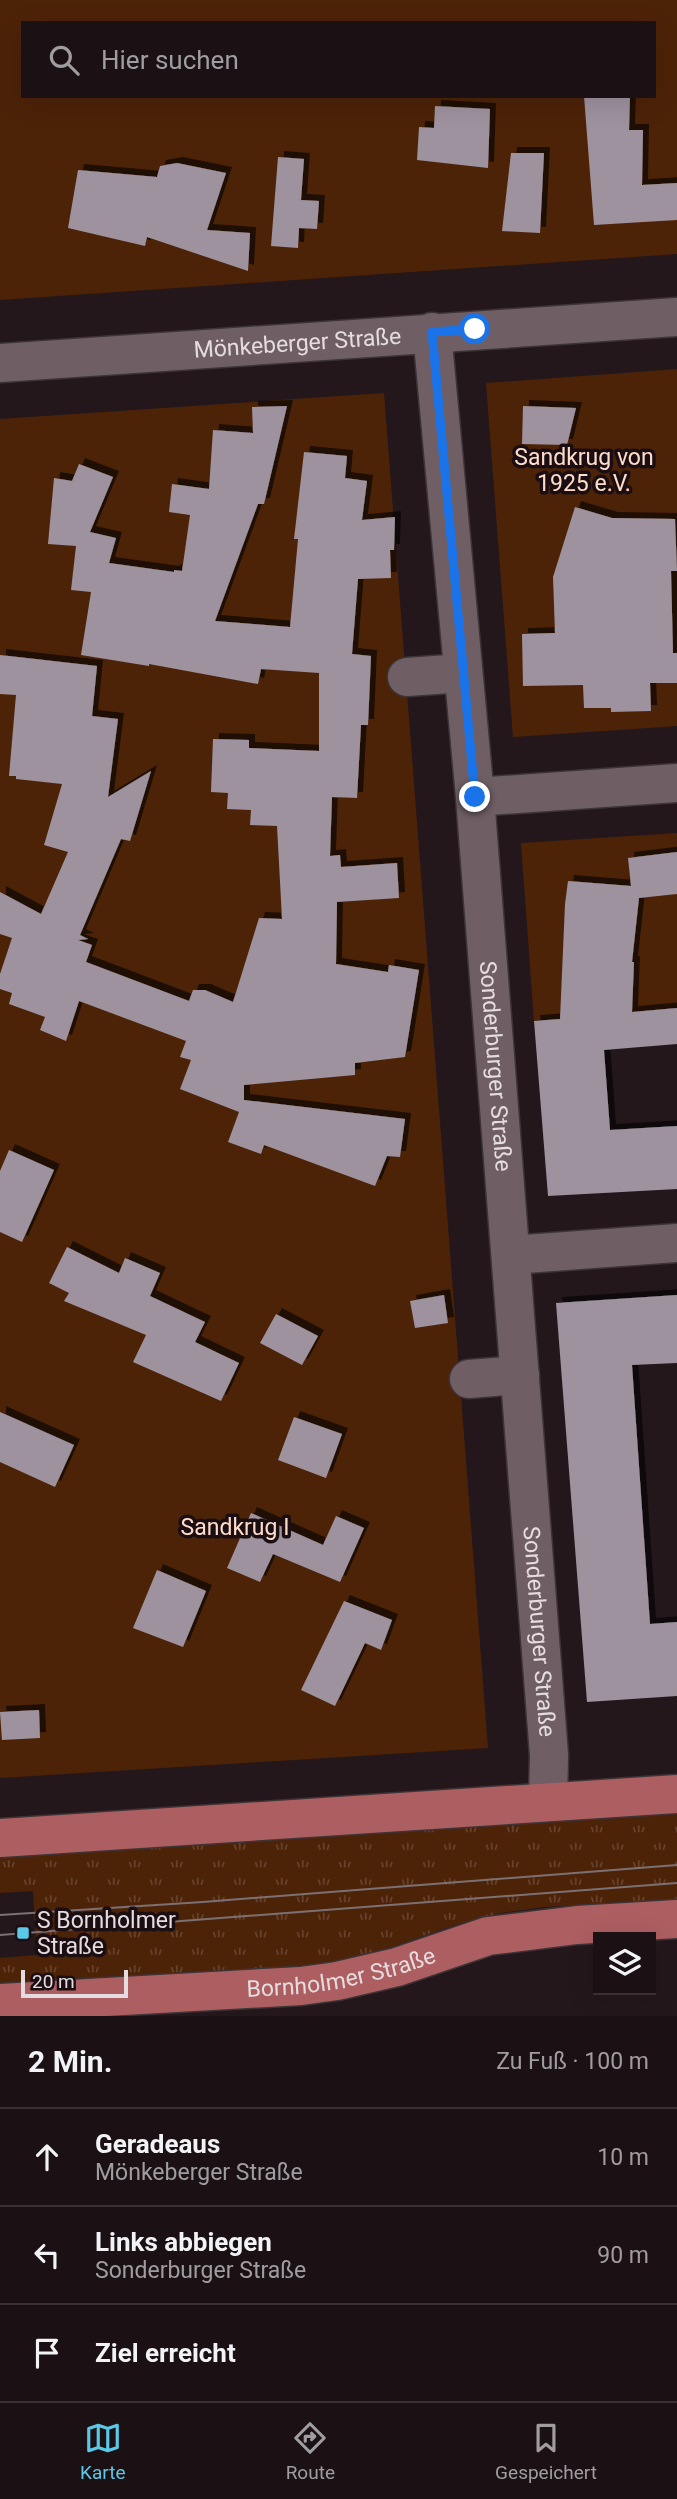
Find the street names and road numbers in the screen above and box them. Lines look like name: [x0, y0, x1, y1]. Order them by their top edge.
street label: Mönkeberger Straße: [193, 323, 402, 364]
street label: Sonderburger Straße: [474, 960, 517, 1173]
street label: Sonderburger Straße: [517, 1525, 561, 1738]
street label: Bornholmer Straße: [246, 1942, 439, 2003]

